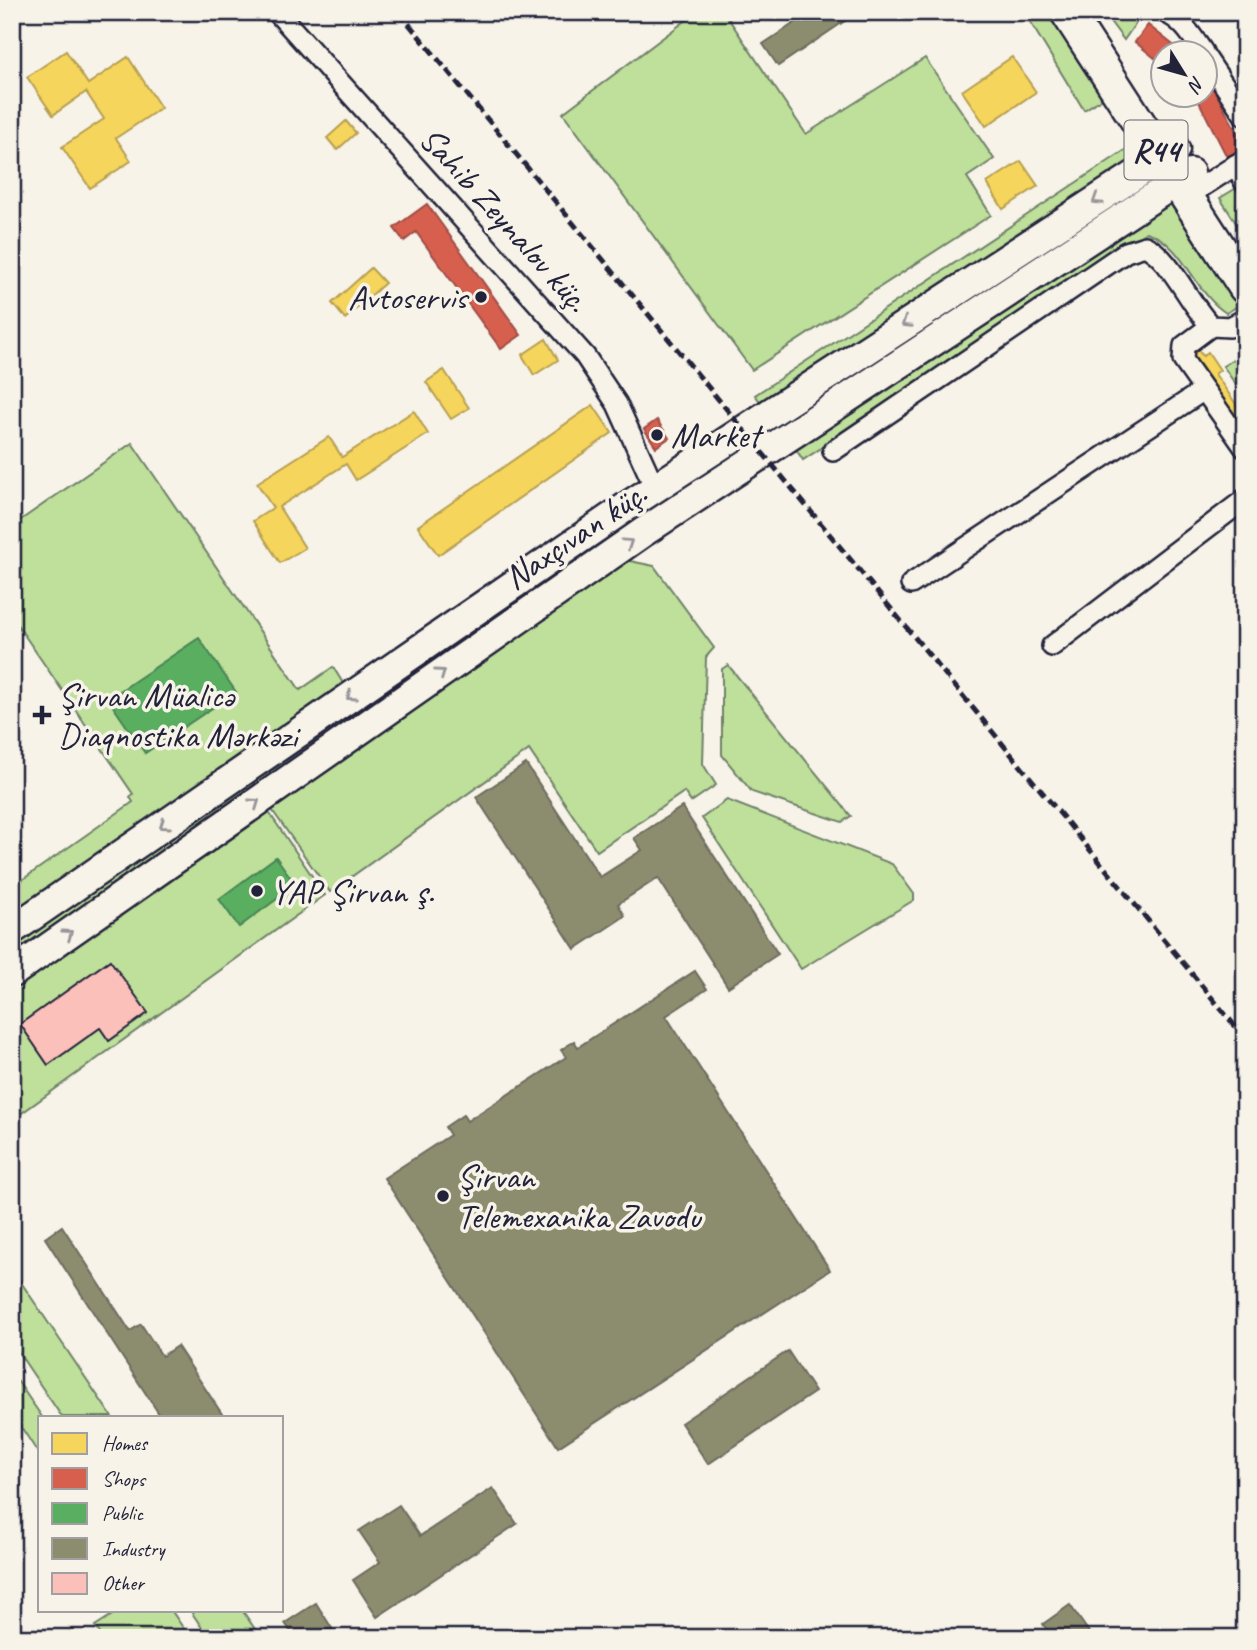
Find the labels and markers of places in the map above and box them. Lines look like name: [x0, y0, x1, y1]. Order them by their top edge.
place label: Avtoservis: [348, 275, 470, 320]
marker: Avtoservis: [473, 289, 489, 305]
place label: Market: [671, 413, 764, 458]
marker: Market: [649, 427, 665, 443]
place label: Şirvan Müalicə Diaqnostika Mərkəzi: [58, 673, 302, 758]
marker: Şirvan Müalicə Diaqnostika Mərkəzi: [32, 705, 52, 725]
place label: YAP Şirvan ş.: [271, 869, 434, 914]
marker: YAP Şirvan ş.: [249, 883, 265, 899]
place label: Şirvan Telemexanika Zavodu: [457, 1154, 702, 1239]
marker: Şirvan Telemexanika Zavodu: [435, 1188, 451, 1204]

